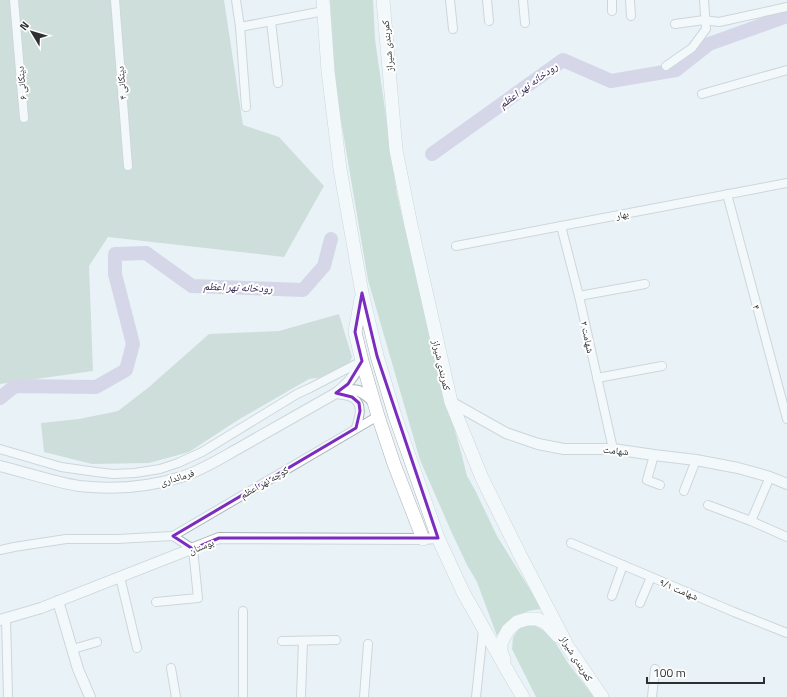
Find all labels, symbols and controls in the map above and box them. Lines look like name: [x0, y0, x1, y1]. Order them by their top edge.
north arrow: [12, 12, 52, 52]
text: N: [15, 18, 33, 34]
street label: کمربندی شیراز: [378, 20, 397, 73]
water label: رودخانه نهر اعظم: [495, 58, 561, 112]
street label: ۶ دینکانی: [13, 65, 30, 101]
street label: ۴ دینکانی: [113, 65, 130, 101]
street label: بهار: [613, 206, 630, 223]
water label: رودخانه نهر اعظم: [203, 278, 273, 296]
street label: ۴: [749, 303, 764, 312]
street label: ۲ شهامت: [577, 320, 598, 355]
street label: کمربندی شیراز: [428, 337, 455, 392]
street label: شهامت: [603, 442, 630, 459]
street label: کوچه نهر اعظم: [237, 463, 291, 502]
street label: فرمانداری: [158, 465, 196, 490]
street label: بوستان: [186, 535, 216, 558]
street label: ۹/۱ شهامت: [657, 575, 701, 605]
street label: کمربندی شیراز: [556, 632, 597, 684]
scale bar: [647, 659, 764, 685]
text: 100 m: [653, 663, 686, 682]

